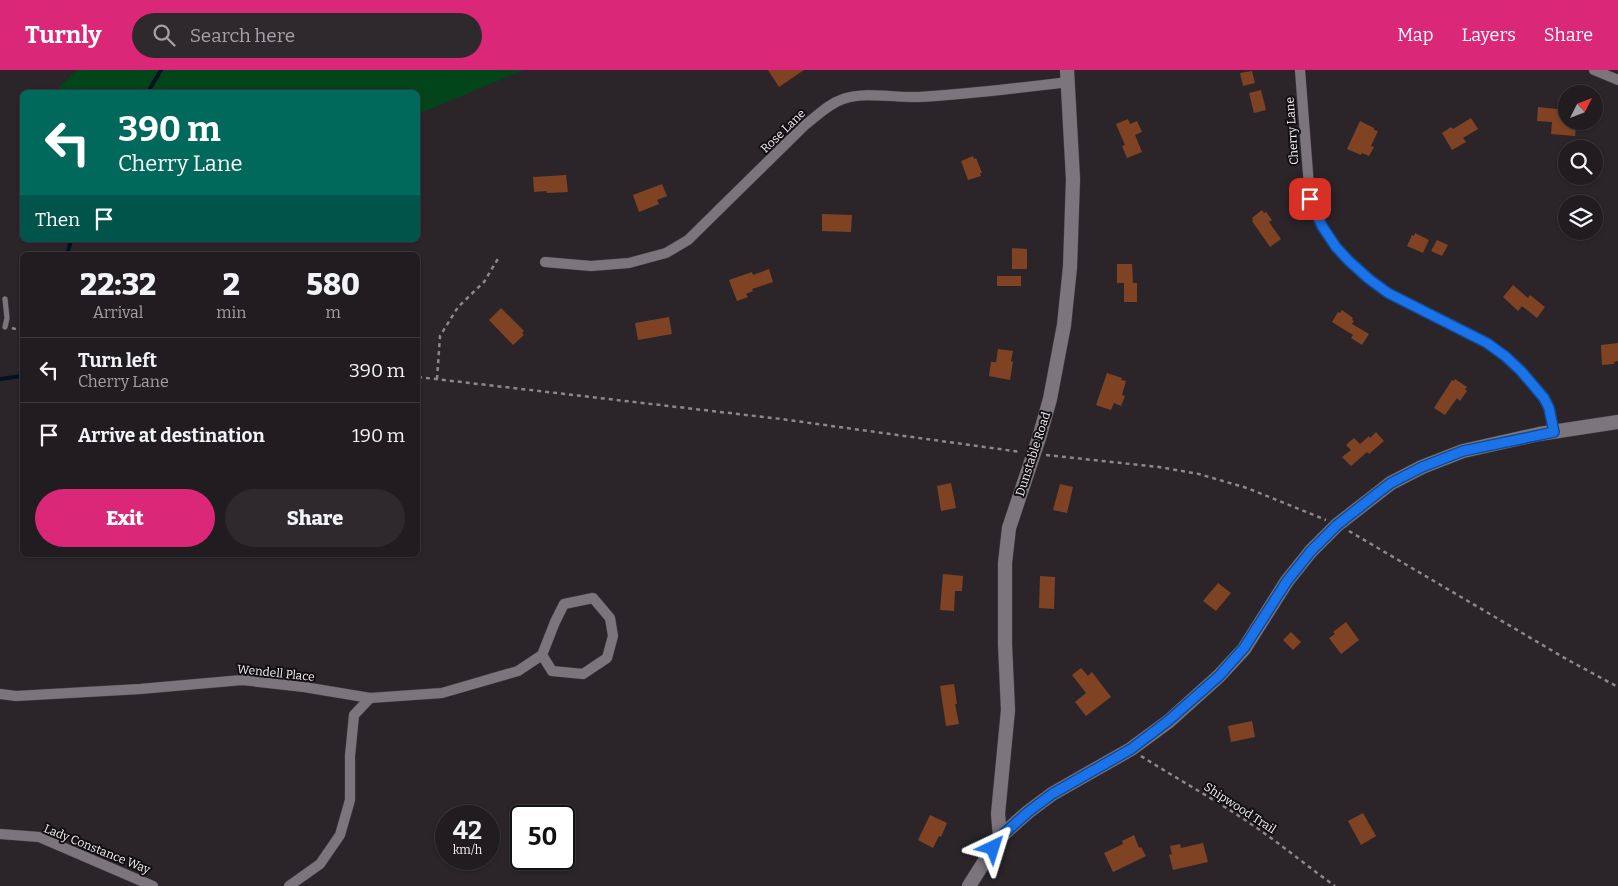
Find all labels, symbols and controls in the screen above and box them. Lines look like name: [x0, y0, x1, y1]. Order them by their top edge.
search box: [132, 13, 482, 58]
text: Turnly: [25, 21, 102, 49]
icon: search: [150, 21, 178, 49]
text: Search here: [190, 24, 295, 47]
text: Map: [1397, 24, 1433, 46]
text: Layers: [1461, 24, 1516, 46]
text: Share: [1544, 24, 1593, 46]
north arrow: [1558, 85, 1602, 130]
map controls: [1558, 85, 1603, 240]
street label: Cherry Lane: [1283, 97, 1301, 165]
street label: Rose Lane: [758, 106, 808, 156]
text: 390 m: [118, 108, 221, 150]
icon: left: [35, 110, 100, 175]
button: search: [1558, 140, 1603, 185]
text: Cherry Lane: [118, 150, 243, 177]
pin: [1289, 178, 1331, 220]
icon: arrive: [1296, 185, 1324, 213]
button: layers: [1558, 195, 1603, 240]
icon: arrive: [90, 205, 118, 233]
text: Then: [35, 208, 80, 231]
text: 22:32: [80, 267, 156, 303]
text: 2: [223, 267, 240, 303]
text: 580: [306, 267, 360, 303]
text: Arrival: [93, 303, 143, 322]
text: min: [216, 303, 246, 322]
text: m: [326, 303, 341, 322]
text: Turn left: [78, 349, 157, 372]
icon: left: [35, 356, 63, 384]
text: 390 m: [349, 359, 405, 382]
text: Cherry Lane: [78, 372, 169, 391]
street label: Dunstable Road: [1013, 410, 1053, 498]
icon: arrive: [35, 421, 63, 449]
text: Arrive at destination: [78, 424, 265, 447]
text: 190 m: [352, 424, 405, 447]
button: Exit: [35, 489, 215, 547]
button: Share: [225, 489, 405, 547]
street label: Wendell Place: [237, 662, 315, 684]
street label: Shipwood Trail: [1201, 779, 1279, 837]
speed limit sign: 50: [510, 805, 575, 870]
text: 42: [453, 816, 482, 846]
street label: Lady Constance Way: [42, 821, 153, 877]
position arrow: [966, 821, 1018, 873]
text: km/h: [453, 843, 482, 857]

